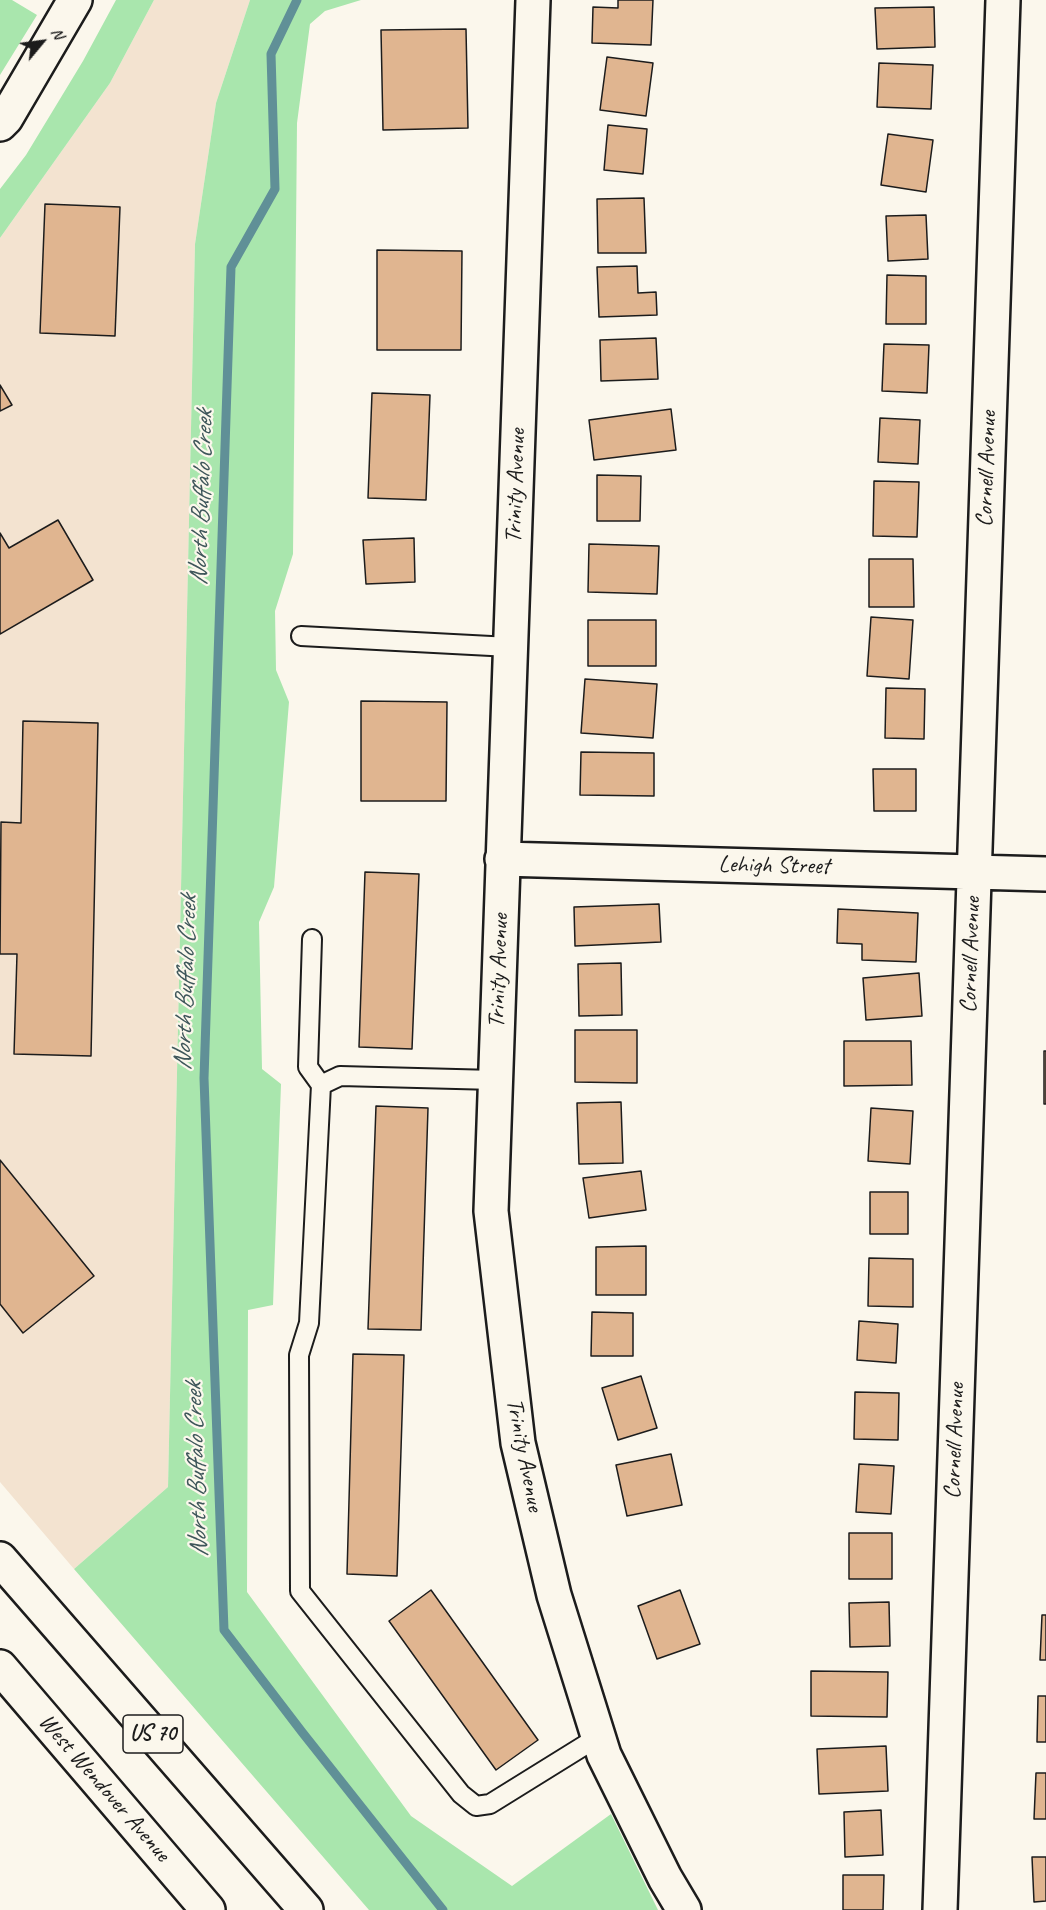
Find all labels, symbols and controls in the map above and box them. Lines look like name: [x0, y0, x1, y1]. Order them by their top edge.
north arrow: [12, 12, 72, 72]
text: N: [47, 24, 69, 42]
water label: North Buffalo Creek: [183, 410, 221, 586]
street label: Cornell Avenue: [971, 410, 1003, 528]
street label: Trinity Avenue: [500, 428, 532, 544]
street label: Lehigh Street: [718, 851, 830, 881]
water label: North Buffalo Creek: [167, 895, 205, 1071]
street label: Cornell Avenue: [955, 896, 987, 1014]
street label: Trinity Avenue: [483, 913, 515, 1029]
water label: North Buffalo Creek: [178, 1382, 216, 1558]
street label: Cornell Avenue: [939, 1382, 971, 1500]
street label: Trinity Avenue: [499, 1396, 549, 1514]
street label: West Wendover Avenue: [32, 1708, 176, 1868]
road number: US 70: [123, 1715, 183, 1753]

